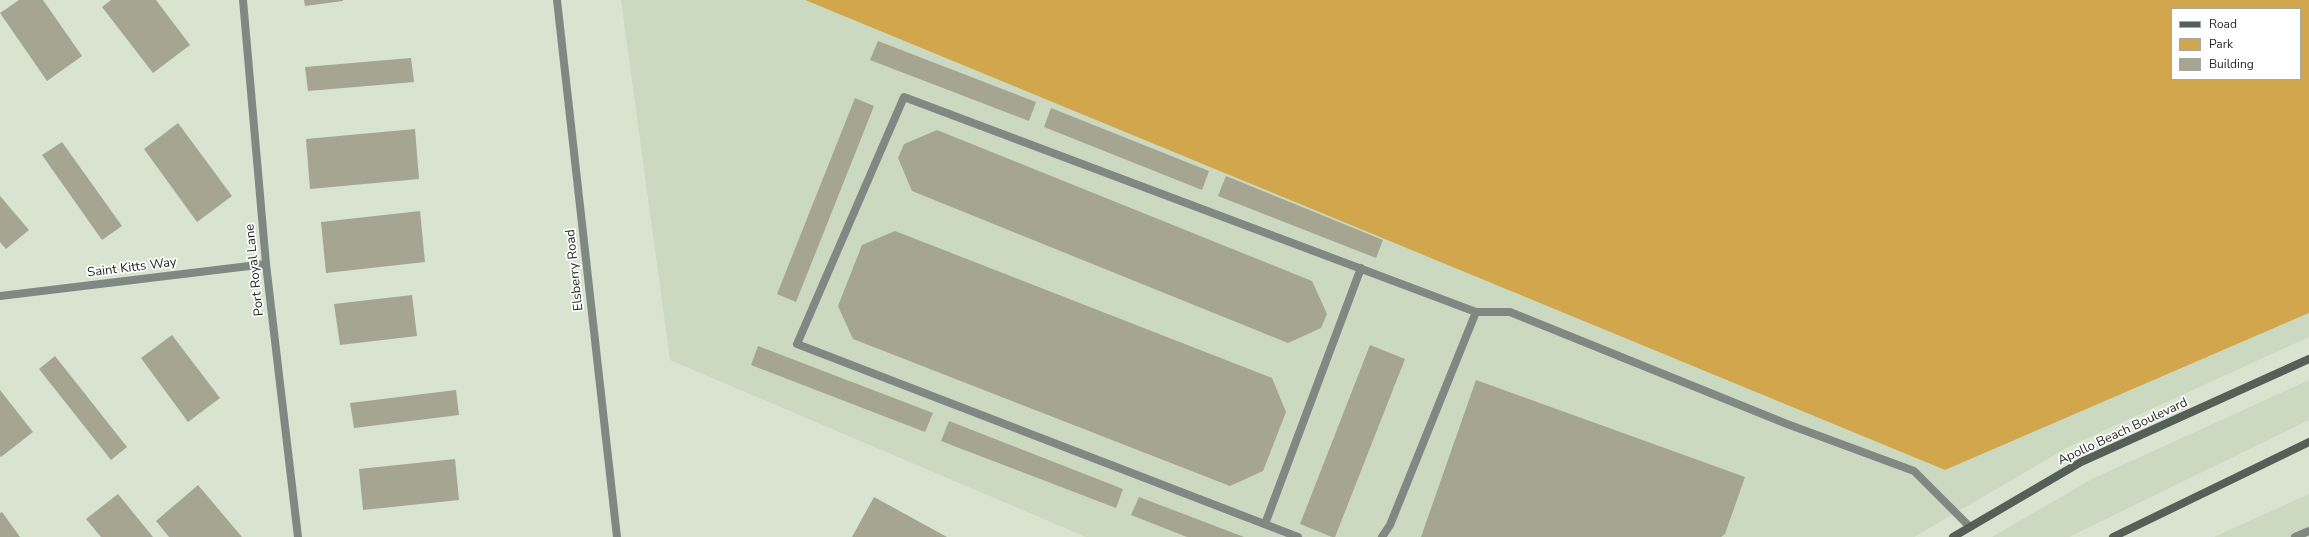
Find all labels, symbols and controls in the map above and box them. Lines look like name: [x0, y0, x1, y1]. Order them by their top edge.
legend: [2171, 8, 2301, 80]
text: Road: [2209, 16, 2237, 32]
text: Park: [2209, 36, 2233, 52]
text: Building: [2209, 56, 2254, 72]
street label: Port Royal Lane: [242, 223, 268, 317]
street label: Elsberry Road: [563, 228, 587, 312]
street label: Saint Kitts Way: [86, 255, 178, 281]
street label: Apollo Beach Boulevard: [2056, 395, 2190, 469]

